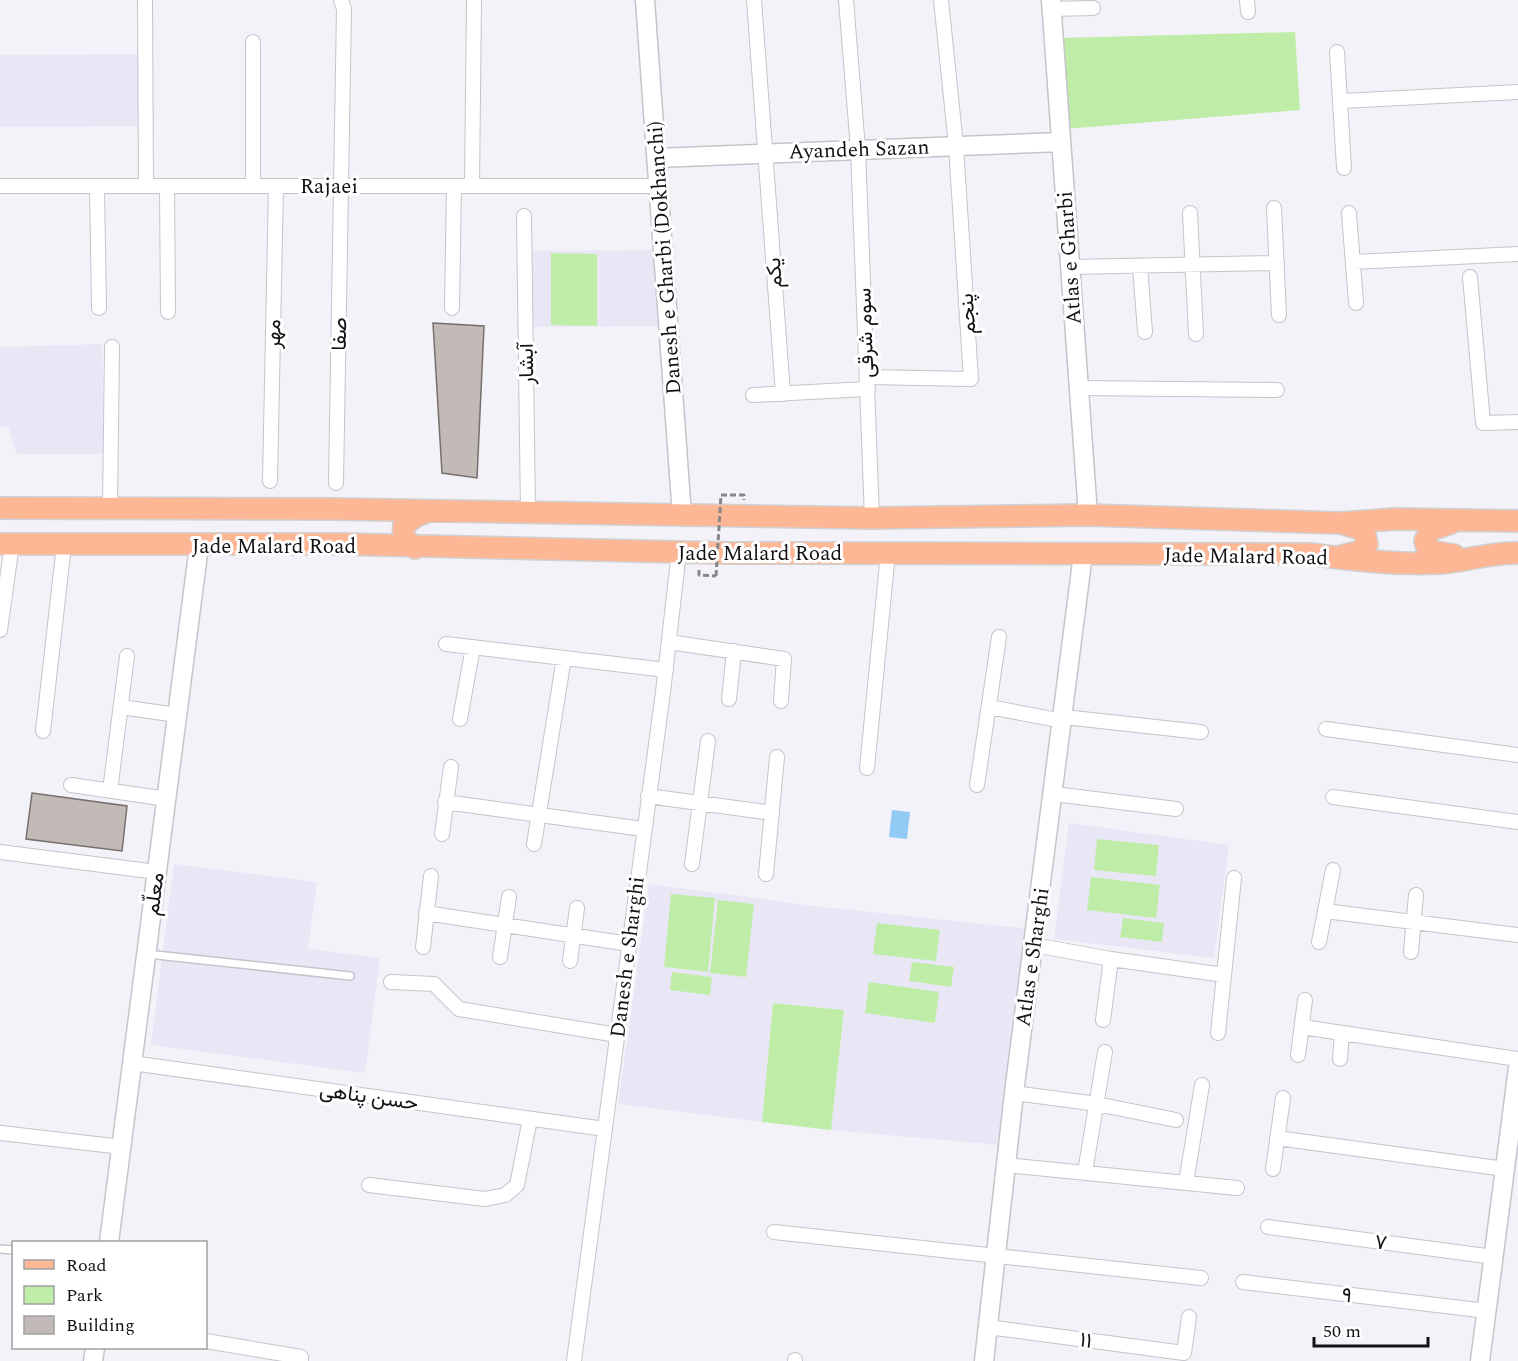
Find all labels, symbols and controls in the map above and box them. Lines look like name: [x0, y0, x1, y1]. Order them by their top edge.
street label: Danesh e Gharbi (Dokhanchi): [639, 120, 691, 396]
street label: Ayandeh Sazan: [788, 132, 930, 168]
street label: Rajaei: [300, 171, 358, 203]
street label: Atlas e Gharbi: [1049, 190, 1091, 326]
street label: یکم: [758, 257, 792, 289]
street label: سوم شرقی: [848, 287, 884, 379]
street label: پنجم: [951, 292, 985, 336]
street label: صفا: [324, 317, 356, 351]
street label: مهر: [258, 319, 290, 350]
street label: آبشار: [511, 341, 543, 386]
street label: Jade Malard Road: [192, 531, 356, 563]
street label: Jade Malard Road: [678, 538, 842, 570]
street label: Jade Malard Road: [1164, 540, 1328, 574]
street label: معلّم: [136, 871, 174, 918]
street label: Danesh e Sharghi: [602, 874, 654, 1040]
street label: Atlas e Sharghi: [1007, 885, 1059, 1029]
street label: حسن پناهی: [317, 1074, 420, 1120]
street label: ۷: [1373, 1226, 1389, 1260]
legend: [12, 1241, 207, 1349]
text: Road: [66, 1252, 107, 1279]
street label: ۹: [1340, 1279, 1354, 1312]
text: Park: [66, 1282, 103, 1309]
scale bar: [1314, 1310, 1428, 1348]
text: Building: [66, 1312, 135, 1339]
text: 50 m: [1323, 1318, 1361, 1345]
street label: ۱۱: [1078, 1324, 1094, 1358]

